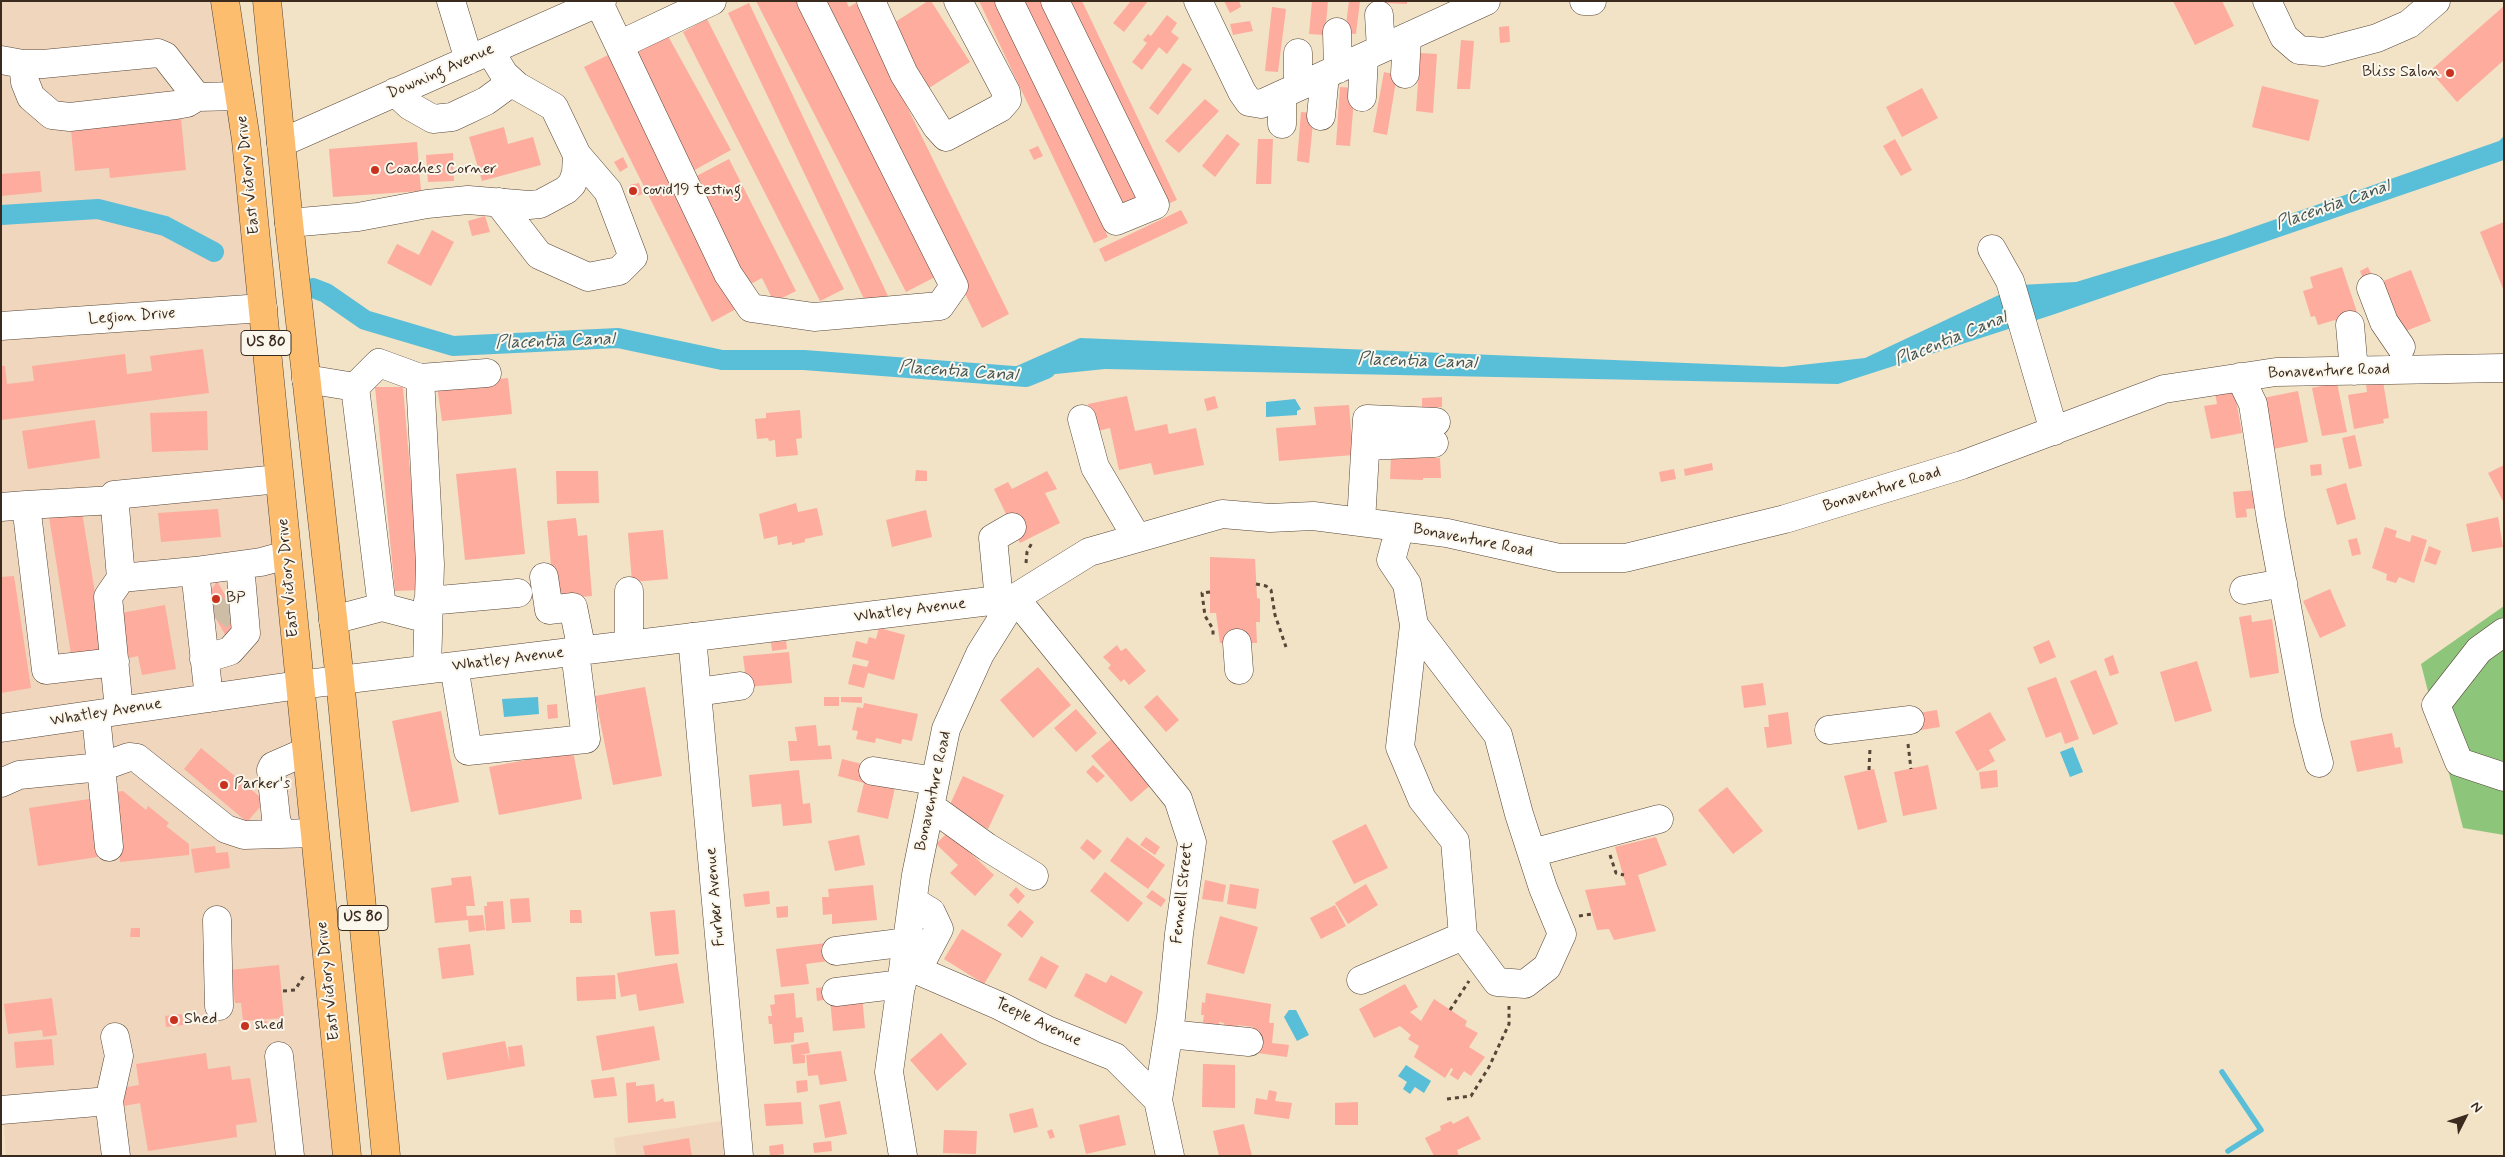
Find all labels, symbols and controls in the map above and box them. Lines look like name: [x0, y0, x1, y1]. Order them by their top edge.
street label: Downing Avenue: [385, 40, 497, 104]
place label: Bliss Salon: [2362, 63, 2440, 83]
marker: Bliss Salon: [2444, 67, 2456, 79]
street label: East Victory Drive: [233, 114, 265, 236]
place label: Coaches Corner: [385, 160, 497, 180]
marker: Coaches Corner: [369, 164, 381, 176]
water label: Placentia Canal: [2273, 176, 2393, 236]
place label: covid19 testing: [643, 181, 741, 201]
marker: covid19 testing: [627, 185, 639, 197]
street label: Legion Drive: [88, 304, 176, 330]
water label: Placentia Canal: [1892, 308, 2010, 372]
water label: Placentia Canal: [495, 329, 615, 355]
road number: US 80: [241, 330, 291, 356]
water label: Placentia Canal: [1357, 349, 1477, 375]
water label: Placentia Canal: [898, 357, 1018, 387]
street label: Bonaventure Road: [2268, 360, 2390, 384]
street label: Bonaventure Road: [1821, 463, 1943, 517]
street label: East Victory Drive: [274, 518, 304, 638]
street label: Bonaventure Road: [1411, 520, 1535, 562]
place label: BP: [226, 589, 245, 609]
marker: BP: [210, 593, 222, 605]
street label: Whatley Avenue: [853, 595, 967, 627]
street label: Whatley Avenue: [451, 644, 565, 676]
street label: Whatley Avenue: [49, 695, 163, 731]
street label: Bonaventure Road: [912, 729, 956, 853]
place label: Parker's: [234, 775, 290, 795]
marker: Parker's: [218, 779, 230, 791]
street label: Fennell Street: [1168, 841, 1198, 945]
street label: Furber Avenue: [702, 847, 730, 947]
road number: US 80: [338, 906, 388, 930]
street label: East Victory Drive: [313, 920, 345, 1042]
street label: Teeple Avenue: [992, 995, 1084, 1051]
place label: Shed: [184, 1010, 217, 1030]
marker: Shed: [168, 1014, 180, 1026]
place label: shed: [255, 1016, 284, 1036]
marker: shed: [239, 1020, 251, 1032]
north arrow: [2440, 1092, 2490, 1142]
text: N: [2466, 1098, 2486, 1117]

